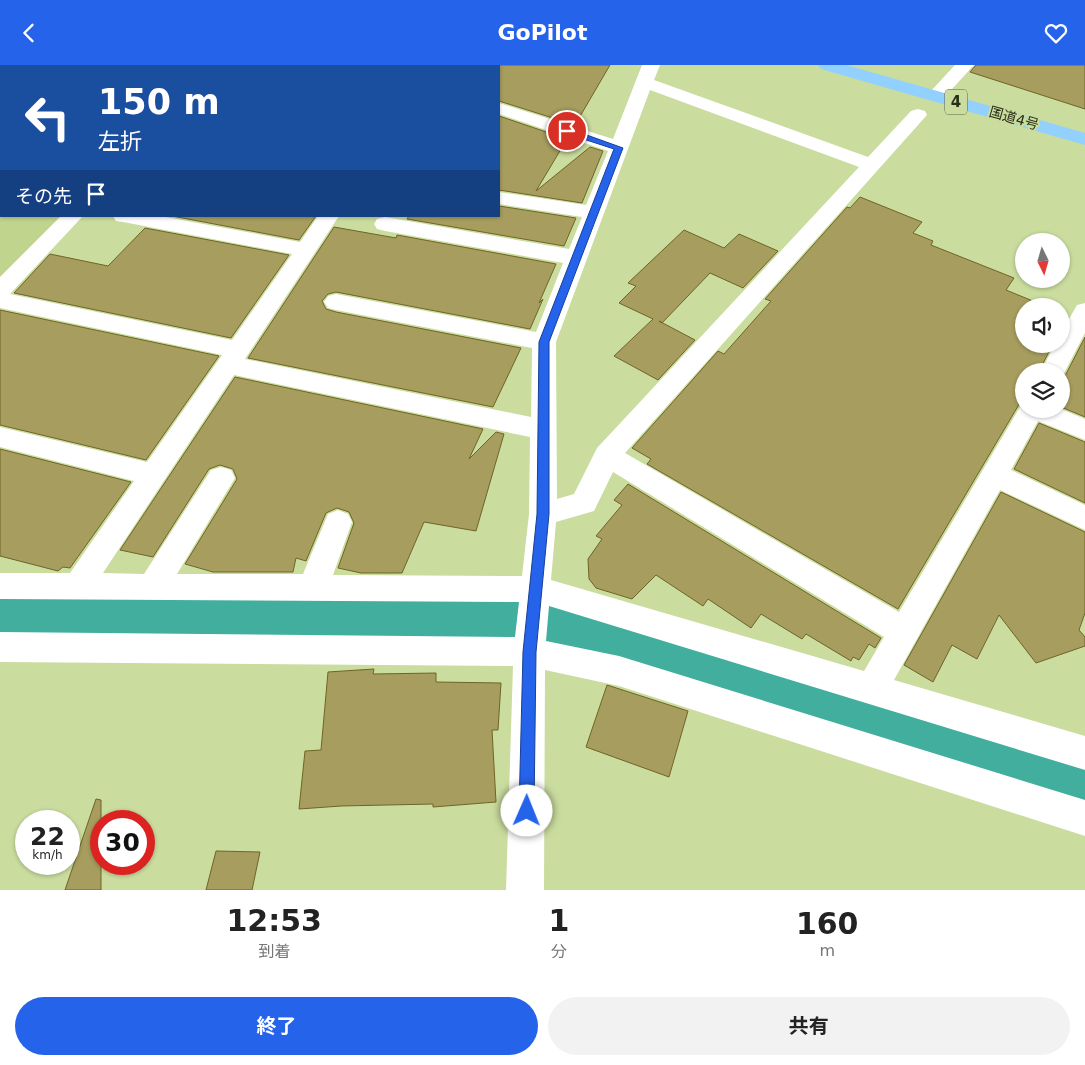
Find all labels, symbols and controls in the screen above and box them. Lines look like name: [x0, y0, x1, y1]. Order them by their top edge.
icon: back: [15, 19, 43, 47]
icon: heart: [1042, 19, 1070, 47]
text: GoPilot: [497, 20, 588, 45]
text: 150 m: [98, 82, 220, 122]
icon: left: [15, 85, 80, 150]
road number: 4: [945, 89, 967, 115]
street label: 国道4号: [987, 103, 1041, 133]
pin: [546, 110, 588, 152]
icon: arrive: [553, 117, 581, 145]
text: 左折: [98, 129, 142, 154]
icon: arrive: [82, 180, 110, 208]
text: その先: [15, 185, 72, 207]
north arrow: [1015, 233, 1070, 287]
map controls: [1015, 233, 1070, 418]
button: sound: [1015, 298, 1070, 353]
button: layers: [1015, 363, 1070, 418]
position arrow: [500, 784, 552, 836]
speed limit sign: 30: [90, 810, 155, 875]
text: 22: [30, 822, 65, 851]
text: km/h: [32, 848, 63, 862]
text: 12:53: [227, 903, 322, 938]
text: 1: [549, 903, 569, 938]
text: 160: [796, 906, 859, 941]
text: m: [819, 941, 835, 960]
text: 到着: [258, 942, 290, 961]
text: 分: [551, 942, 567, 961]
button: 終了: [15, 997, 538, 1055]
button: 共有: [548, 997, 1070, 1055]

